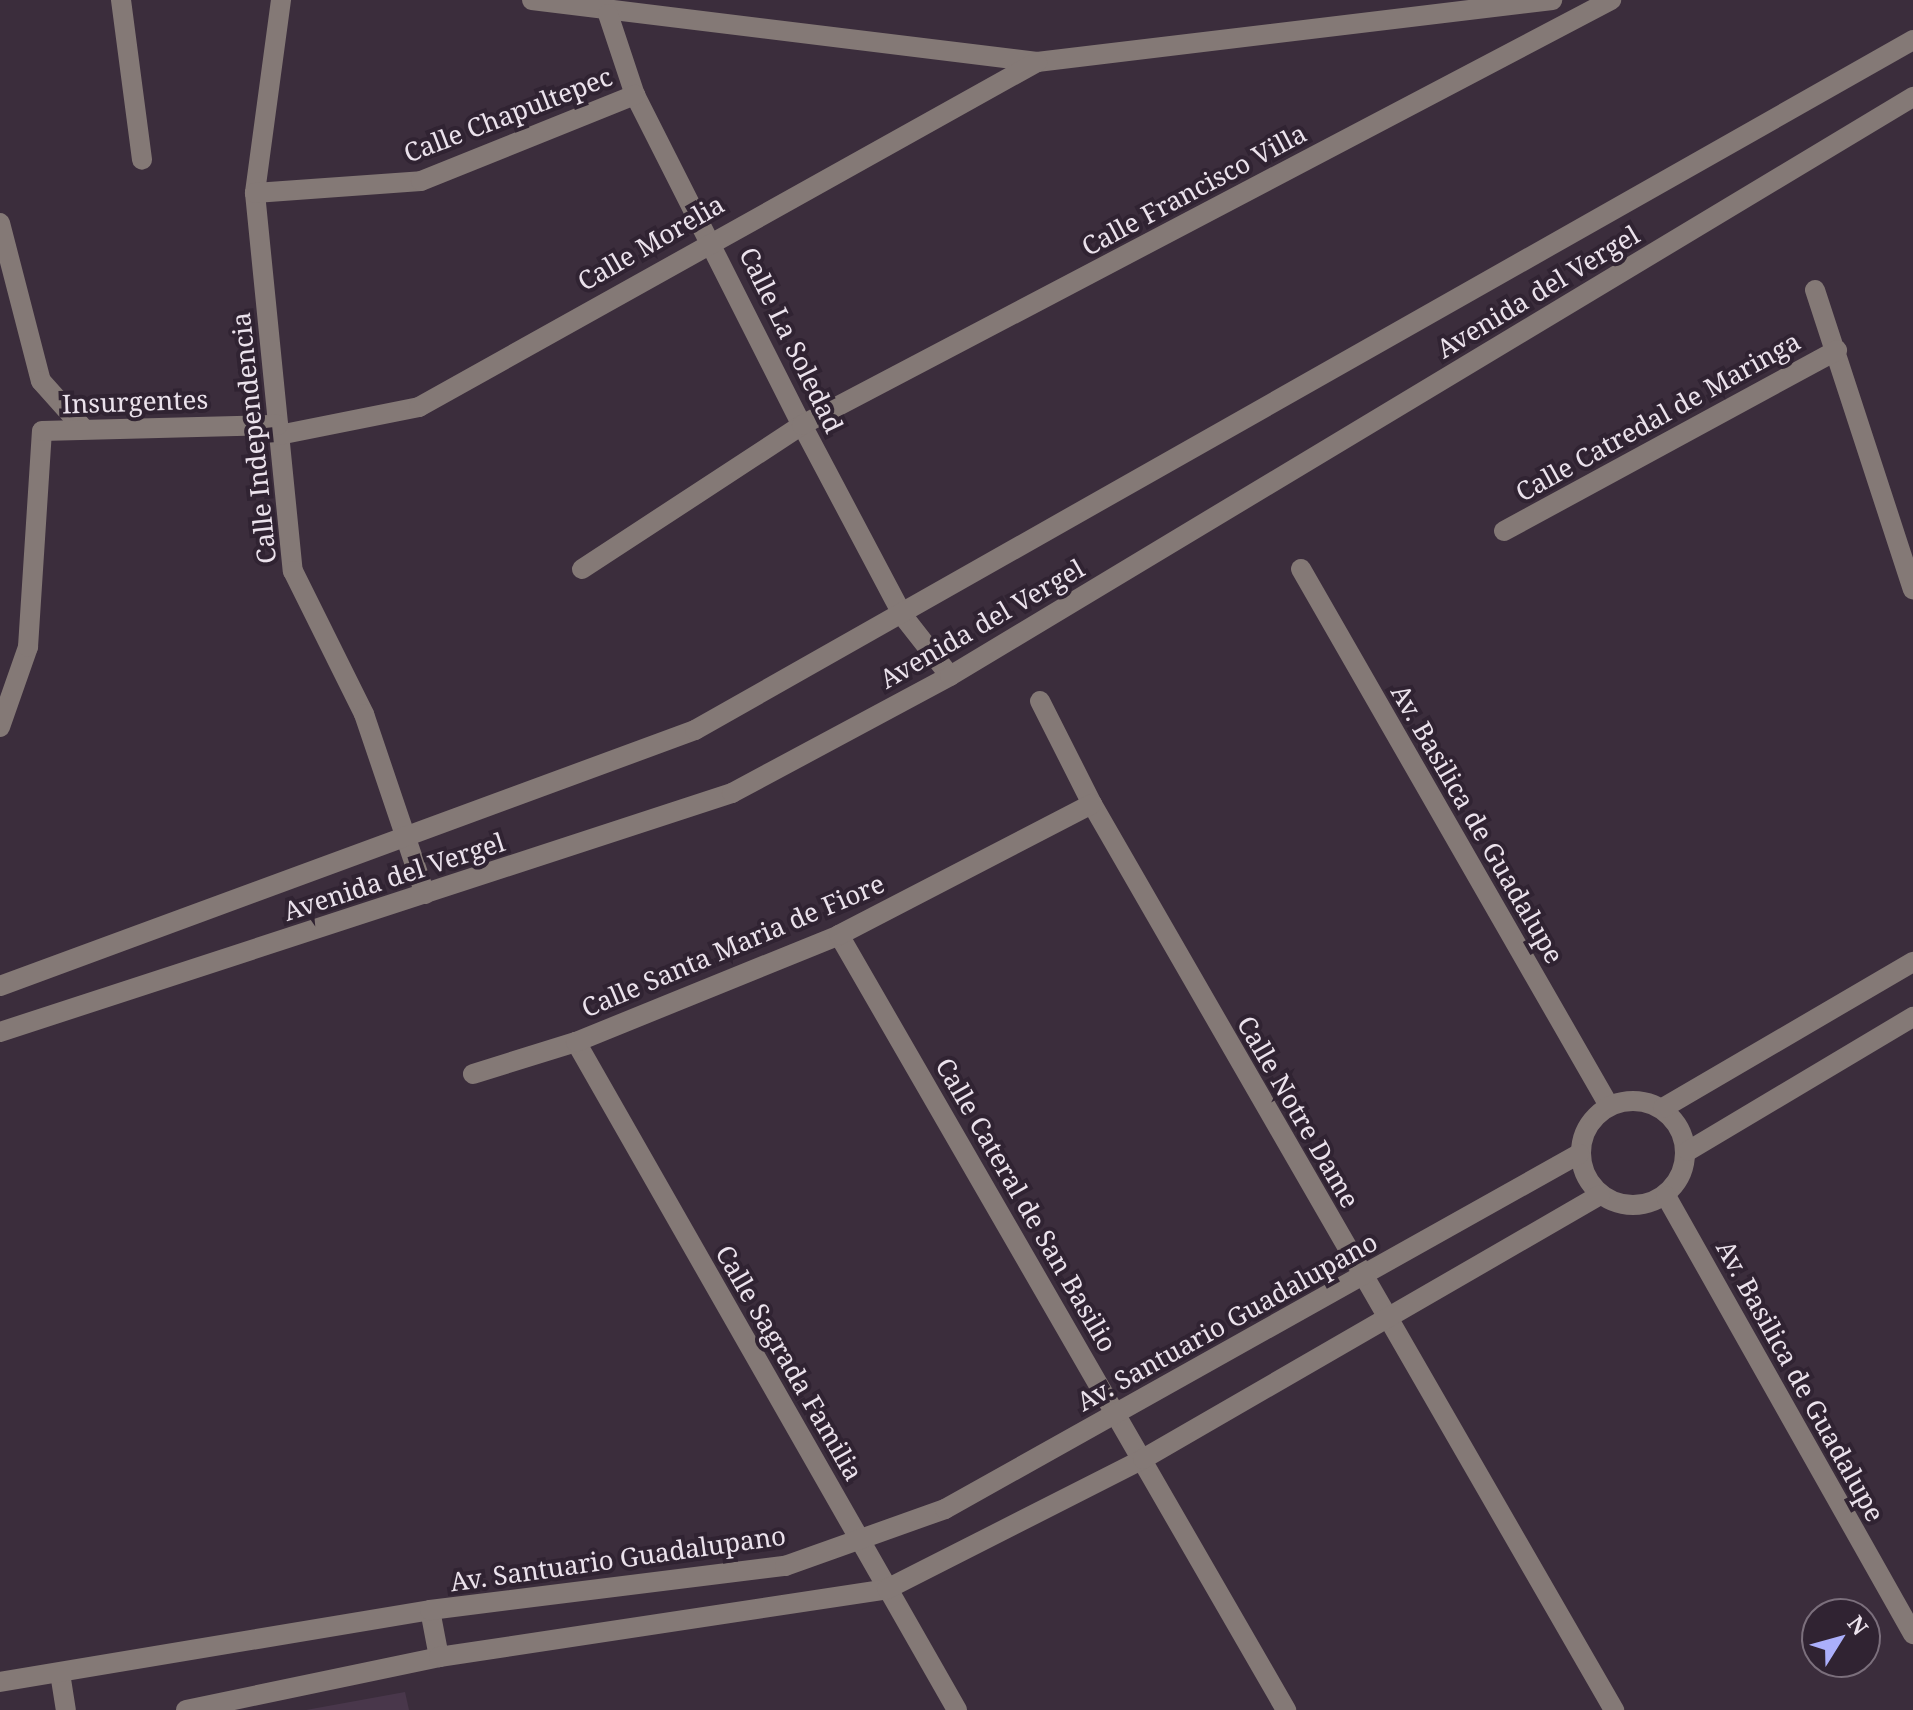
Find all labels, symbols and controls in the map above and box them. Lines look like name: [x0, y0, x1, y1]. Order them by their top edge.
street label: Calle Chapultepec: [399, 61, 617, 169]
street label: Calle Francisco Villa: [1076, 118, 1312, 262]
street label: Calle Morelia: [572, 189, 730, 297]
street label: Avenida del Vergel: [1431, 219, 1645, 365]
street label: Calle La Soledad: [733, 242, 849, 438]
street label: Calle Independencia: [225, 311, 283, 565]
street label: Calle Catredal de Maringa: [1510, 326, 1806, 508]
street label: Insurgentes: [61, 384, 209, 420]
street label: Avenida del Vergel: [874, 553, 1090, 695]
street label: Av. Basilica de Guadalupe: [1384, 679, 1570, 969]
street label: Avenida del Vergel: [279, 826, 509, 928]
street label: Calle Santa Maria de Fiore: [577, 868, 889, 1024]
street label: Calle Notre Dame: [1230, 1011, 1366, 1213]
street label: Calle Cateral de San Basilio: [929, 1052, 1123, 1358]
street label: Av. Santuario Guadalupano: [1071, 1226, 1383, 1418]
street label: Av. Basilica de Guadalupe: [1710, 1235, 1890, 1527]
street label: Calle Sagrada Familia: [709, 1240, 869, 1486]
street label: Av. Santuario Guadalupano: [448, 1520, 788, 1598]
north arrow: [1801, 1598, 1881, 1678]
text: N: [1841, 1609, 1876, 1641]

